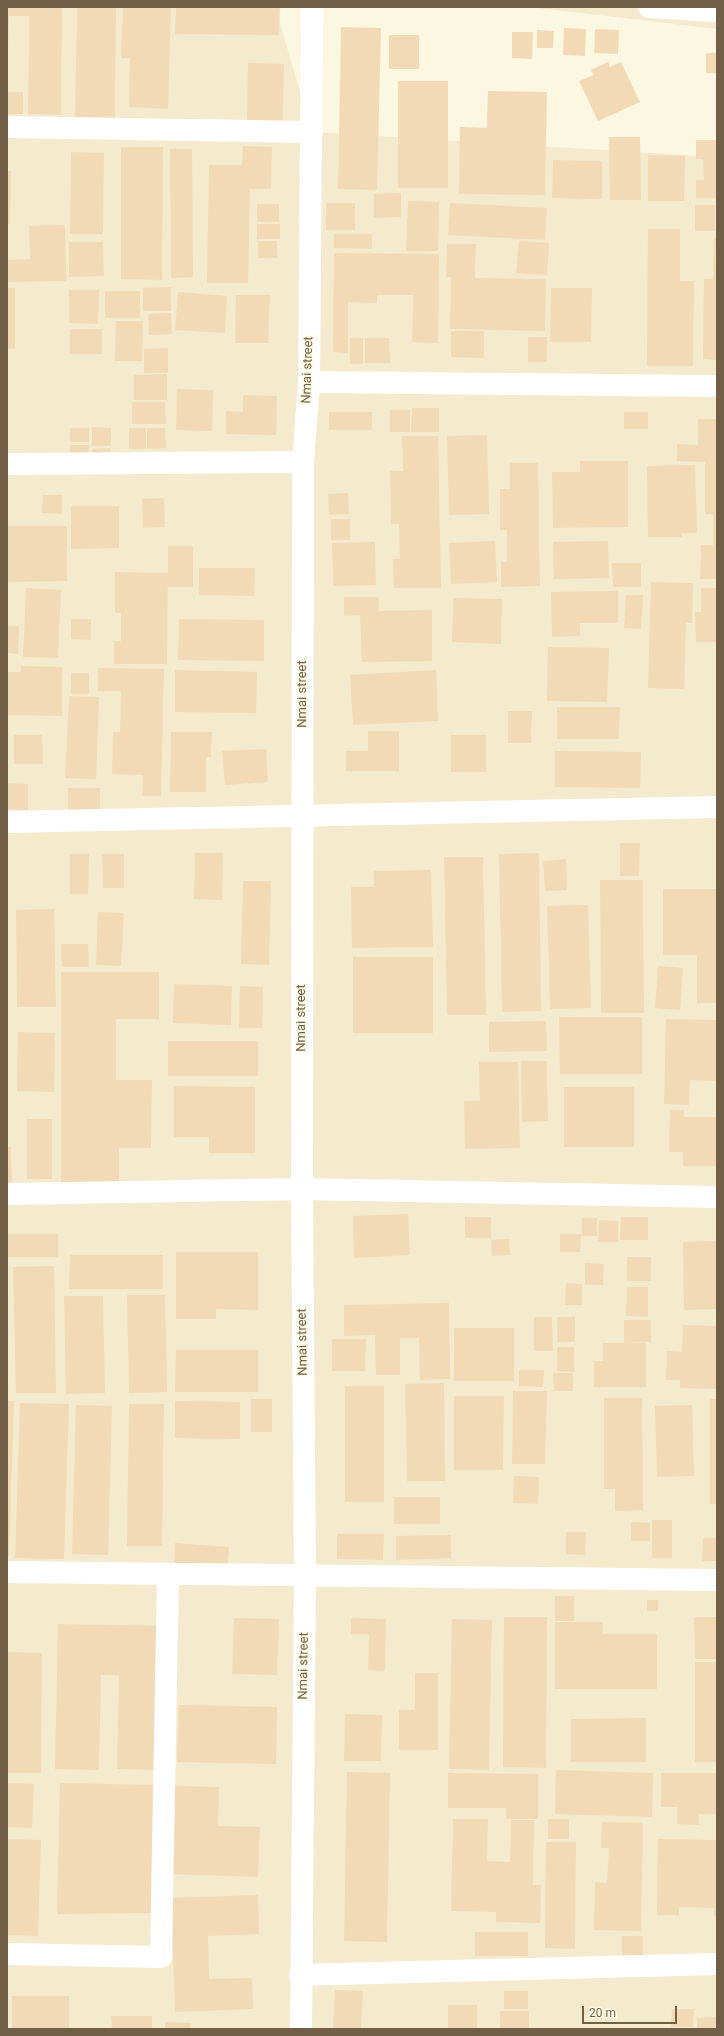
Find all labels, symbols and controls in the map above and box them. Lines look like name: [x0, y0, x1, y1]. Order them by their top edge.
street label: Nmai street: [299, 336, 317, 404]
street label: Nmai street: [295, 660, 311, 728]
street label: Nmai street: [294, 984, 310, 1052]
street label: Nmai street: [295, 1308, 311, 1376]
street label: Nmai street: [296, 1632, 312, 1700]
scale bar: [584, 1998, 679, 2024]
text: 20 m: [589, 2006, 616, 2020]

